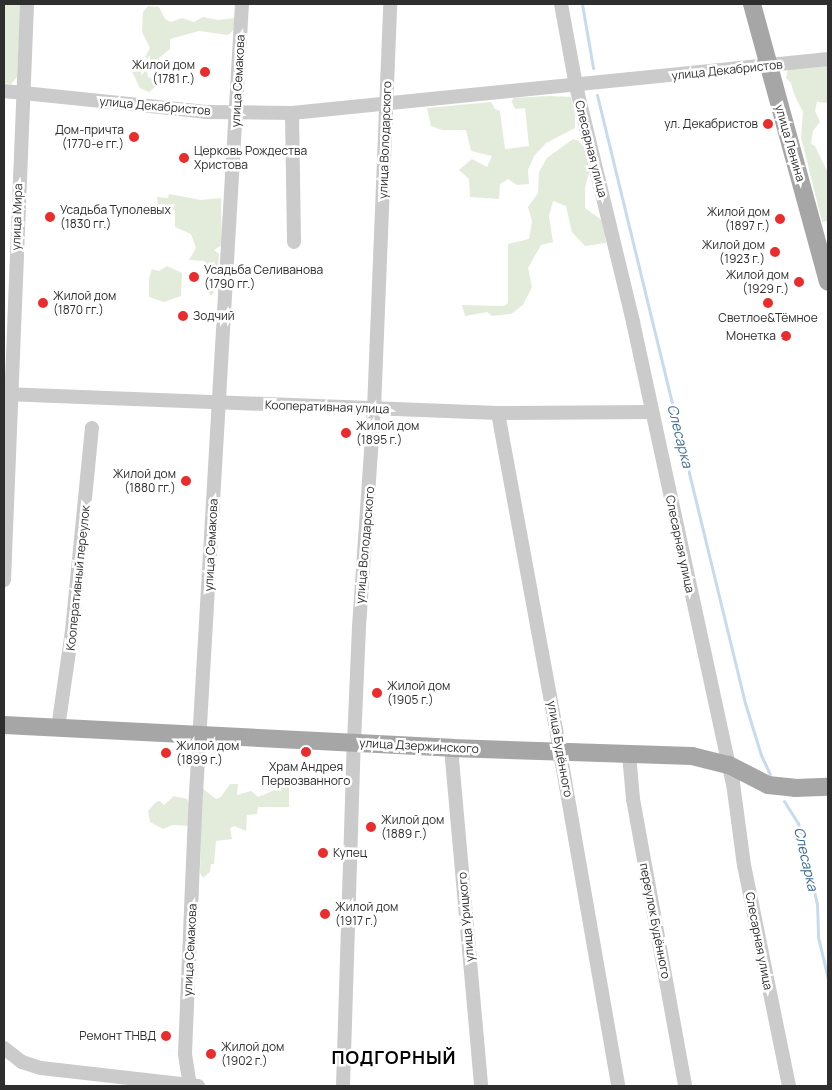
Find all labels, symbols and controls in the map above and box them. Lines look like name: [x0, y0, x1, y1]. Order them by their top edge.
street label: улица Семакова: [228, 34, 248, 128]
street label: улица Декабристов: [671, 57, 783, 83]
place label: Жилой дом (1781 г.): [132, 58, 195, 86]
marker: Жилой дом (1781 г.): [199, 66, 211, 78]
street label: улица Володарского: [376, 81, 394, 199]
street label: улица Декабристов: [99, 94, 211, 118]
street label: Слесарная улица: [572, 99, 610, 199]
street label: улица Ленина: [772, 103, 808, 183]
place label: ул. Декабристов: [664, 117, 758, 131]
marker: ул. Декабристов: [762, 118, 774, 130]
place label: Дом-причта (1770-е гг.): [55, 123, 124, 151]
marker: Дом-причта (1770-е гг.): [128, 131, 140, 143]
place label: Церковь Рождества Христова: [194, 144, 307, 172]
marker: Церковь Рождества Христова: [178, 152, 190, 164]
street label: улица Мира: [9, 183, 25, 251]
place label: Усадьба Туполевых (1830 гг.): [60, 203, 171, 231]
place label: Жилой дом (1897 г.): [707, 205, 770, 233]
marker: Усадьба Туполевых (1830 гг.): [44, 211, 56, 223]
marker: Жилой дом (1897 г.): [774, 213, 786, 225]
place label: Жилой дом (1923 г.): [702, 238, 765, 266]
marker: Жилой дом (1923 г.): [769, 246, 781, 258]
place label: Усадьба Селиванова (1790 гг.): [204, 263, 323, 291]
place label: Жилой дом (1929 г.): [726, 268, 789, 296]
marker: Усадьба Селиванова (1790 гг.): [188, 271, 200, 283]
marker: Жилой дом (1929 г.): [793, 276, 805, 288]
place label: Жилой дом (1870 гг.): [53, 289, 116, 317]
marker: Жилой дом (1870 гг.): [37, 297, 49, 309]
marker: Светлое&Тёмное: [762, 297, 774, 309]
place label: Зодчий: [193, 309, 235, 323]
marker: Зодчий: [177, 310, 189, 322]
place label: Светлое&Тёмное: [718, 311, 818, 325]
place label: Монетка: [726, 329, 776, 343]
marker: Монетка: [780, 330, 792, 342]
street label: Кооперативная улица: [265, 398, 389, 416]
water label: Слесарка: [664, 403, 696, 469]
place label: Жилой дом (1895 г.): [356, 419, 419, 447]
marker: Жилой дом (1895 г.): [340, 427, 352, 439]
place label: Жилой дом (1880 гг.): [113, 467, 176, 495]
marker: Жилой дом (1880 гг.): [180, 475, 192, 487]
street label: улица Володарского: [353, 486, 377, 604]
street label: Слесарная улица: [663, 494, 697, 594]
street label: улица Семакова: [201, 498, 221, 592]
street label: Кооперативный переулок: [63, 505, 93, 651]
place label: Жилой дом (1905 г.): [387, 679, 450, 707]
marker: Жилой дом (1905 г.): [371, 687, 383, 699]
street label: улица Будённого: [544, 700, 576, 798]
street label: улица Дзержинского: [359, 736, 479, 756]
place label: Жилой дом (1899 г.): [176, 739, 239, 767]
marker: Храм Андрея Первозванного: [300, 746, 312, 758]
marker: Жилой дом (1899 г.): [160, 747, 172, 759]
place label: Храм Андрея Первозванного: [262, 760, 350, 788]
place label: Жилой дом (1889 г.): [381, 813, 444, 841]
marker: Жилой дом (1889 г.): [365, 821, 377, 833]
water label: Слесарка: [791, 826, 821, 892]
place label: Купец: [333, 846, 367, 860]
marker: Купец: [317, 847, 329, 859]
street label: переулок Будённого: [637, 862, 673, 980]
street label: улица Урицкого: [455, 871, 477, 963]
street label: Слесарная улица: [742, 891, 776, 991]
place label: Жилой дом (1917 г.): [335, 900, 398, 928]
street label: улица Семакова: [180, 903, 200, 997]
marker: Жилой дом (1917 г.): [319, 908, 331, 920]
place label: Ремонт ТНВД: [79, 1029, 156, 1043]
marker: Ремонт ТНВД: [160, 1030, 172, 1042]
place label: Жилой дом (1902 г.): [221, 1040, 284, 1068]
district label: ПОДГОРНЫЙ: [330, 1046, 458, 1068]
marker: Жилой дом (1902 г.): [205, 1048, 217, 1060]

